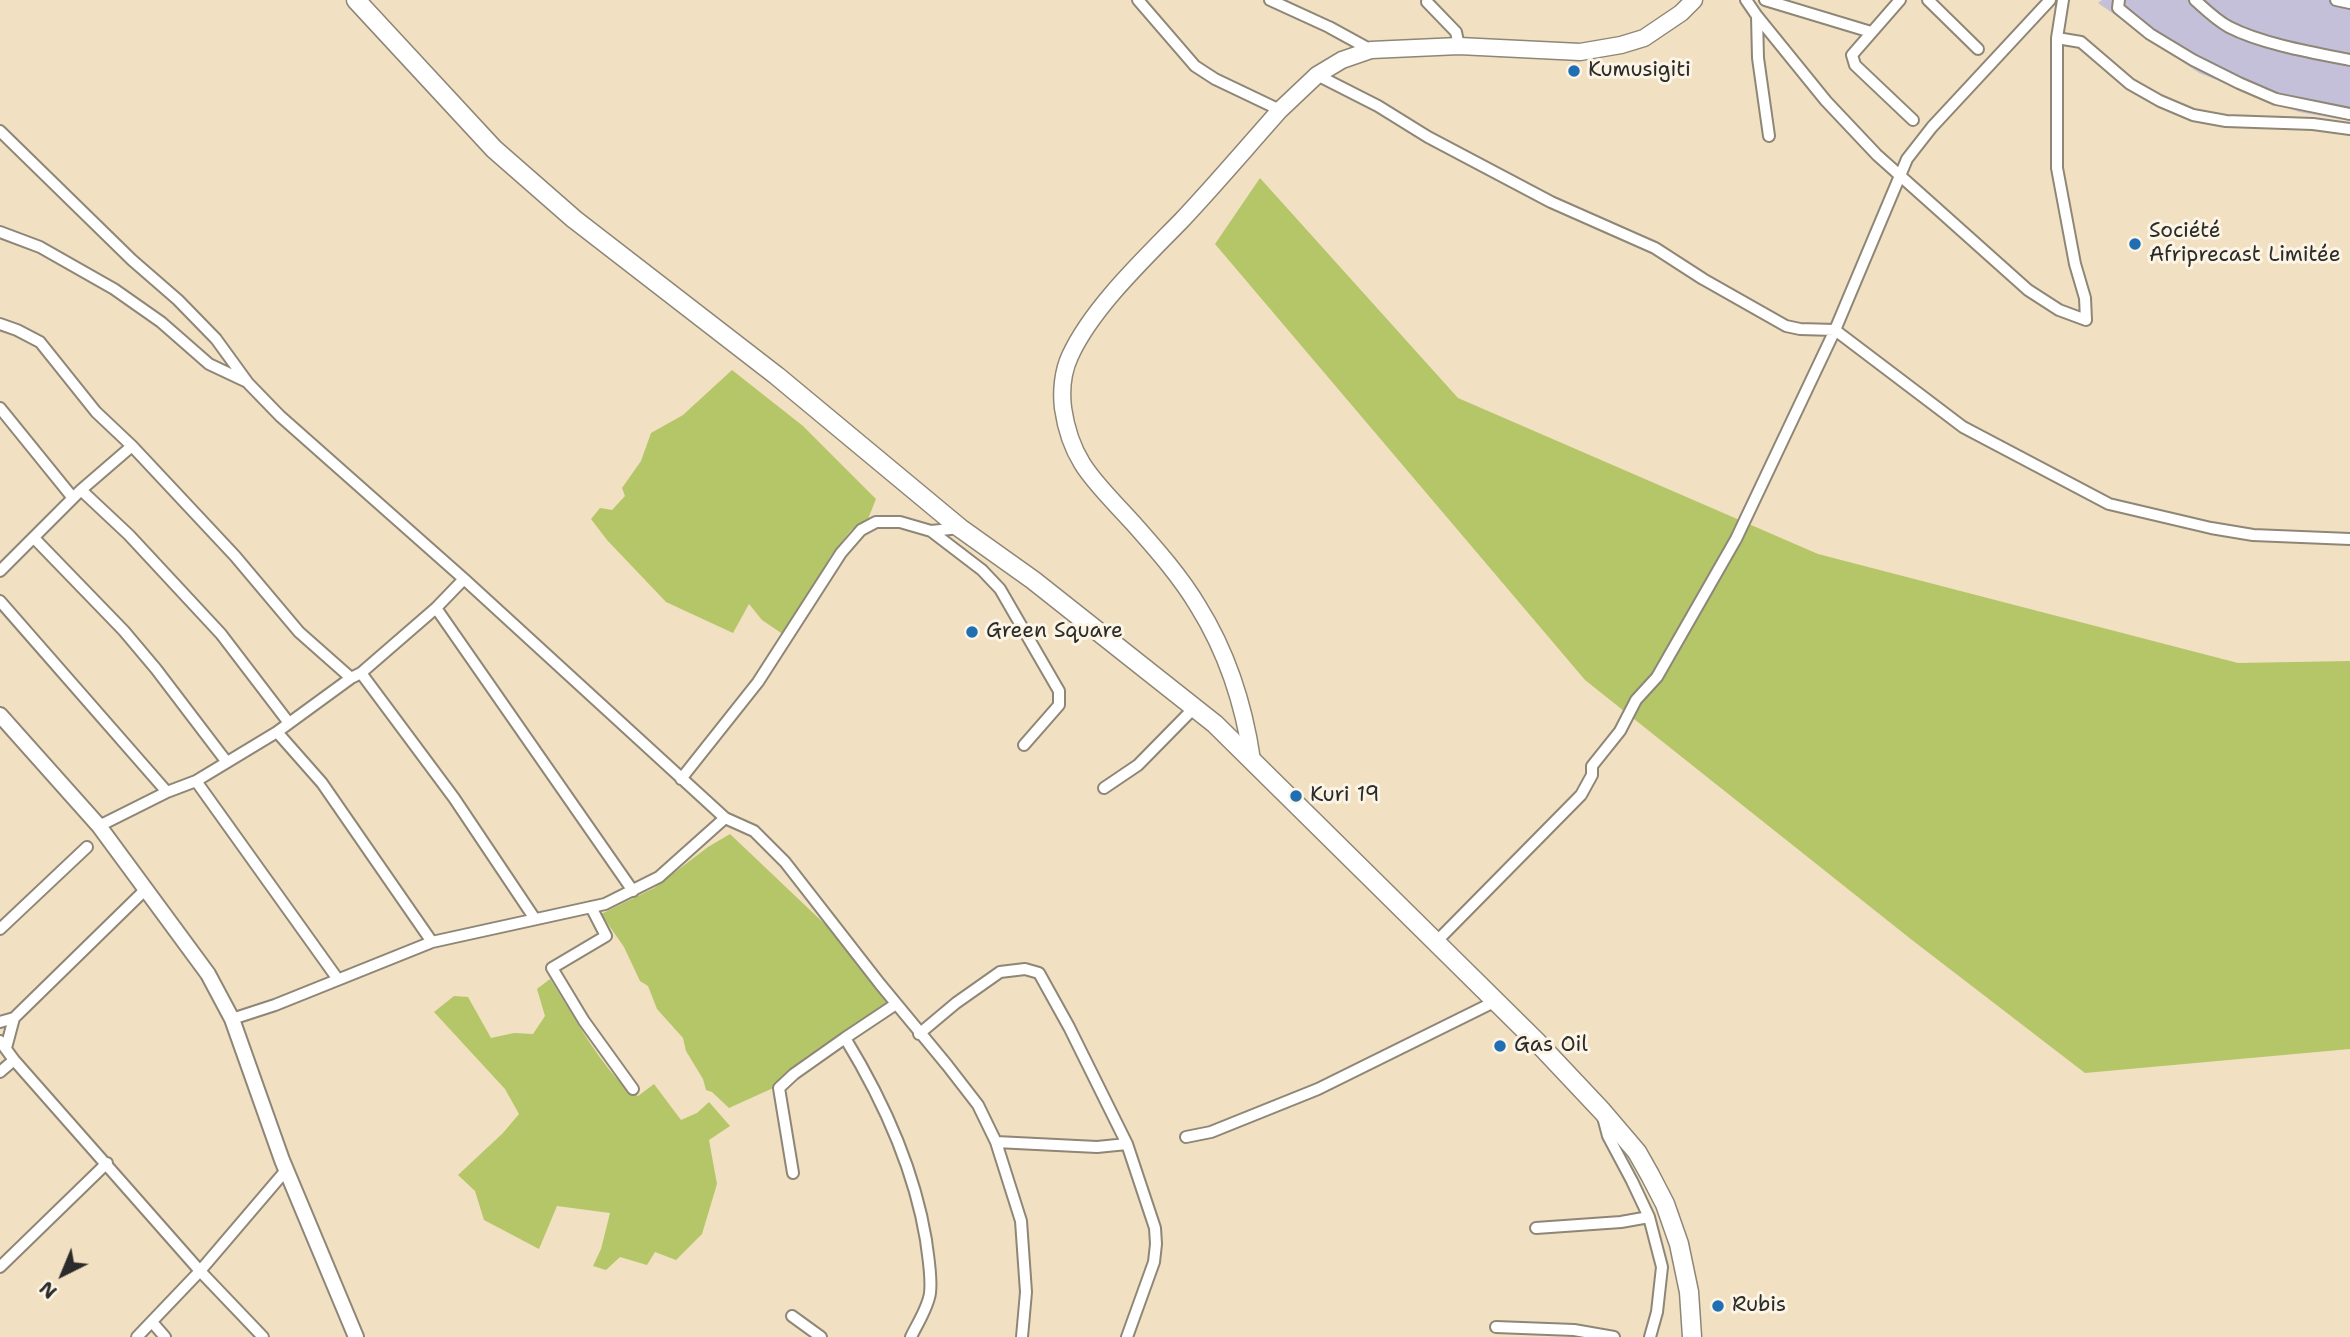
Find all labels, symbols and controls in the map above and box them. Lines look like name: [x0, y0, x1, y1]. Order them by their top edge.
place label: Kumusigiti: [1588, 58, 1691, 84]
marker: Kumusigiti: [1566, 63, 1582, 79]
place label: Société Afriprecast Limitée: [2149, 219, 2341, 269]
marker: Société Afriprecast Limitée: [2127, 236, 2143, 252]
place label: Green Square: [986, 619, 1123, 645]
marker: Green Square: [964, 624, 980, 640]
place label: Kuri 19: [1310, 783, 1379, 809]
marker: Kuri 19: [1288, 788, 1304, 804]
place label: Gas Oil: [1514, 1033, 1588, 1059]
marker: Gas Oil: [1492, 1038, 1508, 1054]
north arrow: [28, 1239, 98, 1309]
text: N: [34, 1275, 62, 1304]
place label: Rubis: [1732, 1293, 1786, 1319]
marker: Rubis: [1710, 1298, 1726, 1314]

